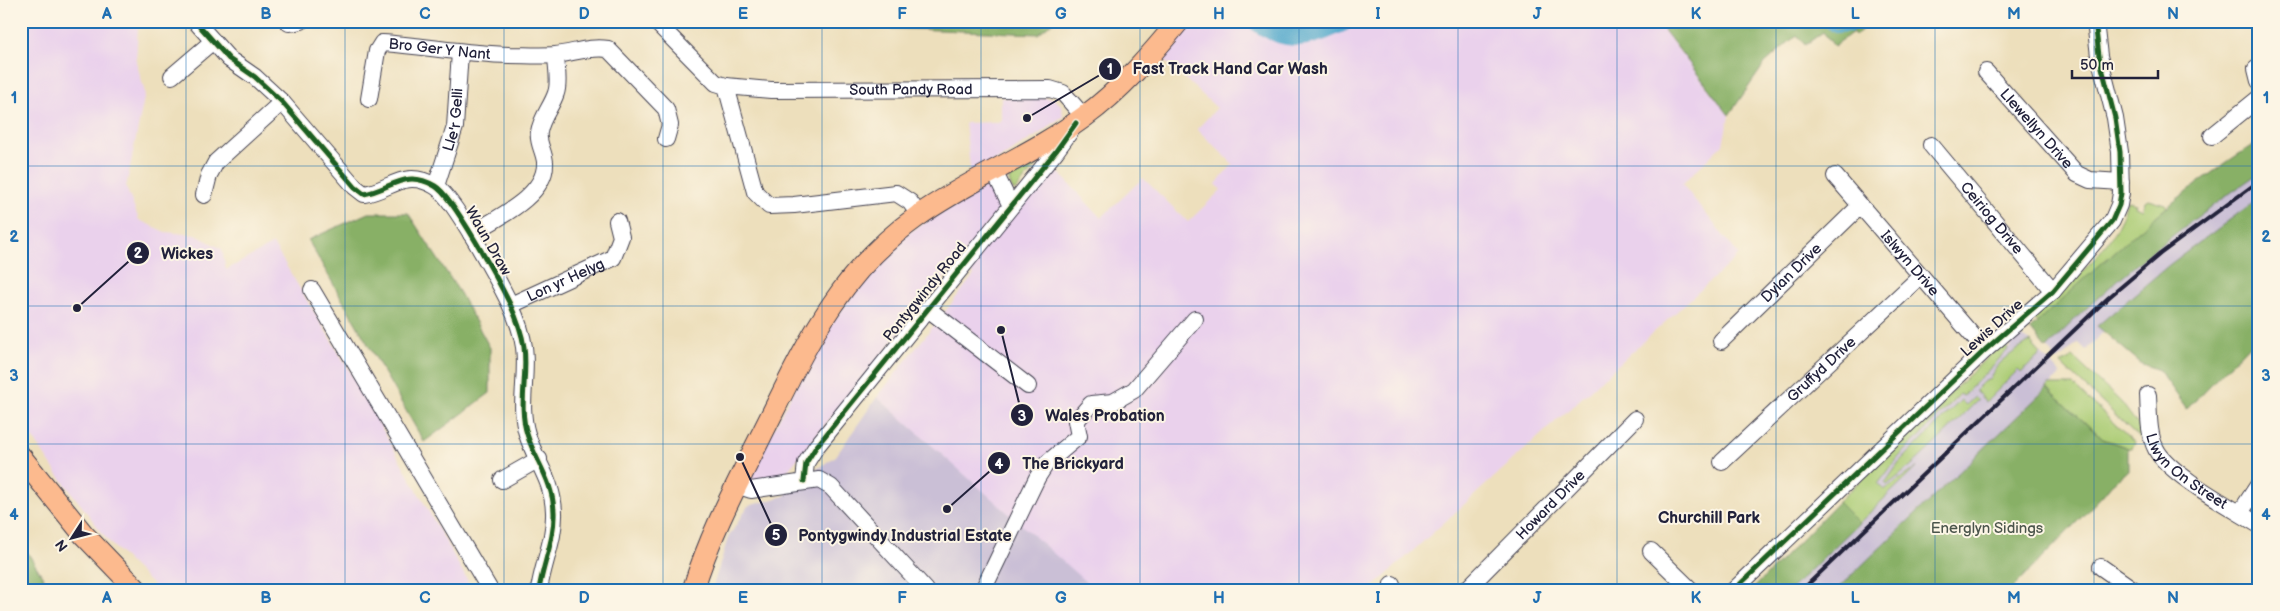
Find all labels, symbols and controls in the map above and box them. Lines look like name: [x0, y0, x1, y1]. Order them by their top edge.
text: A: [101, 5, 112, 24]
text: B: [260, 5, 272, 24]
text: C: [419, 5, 431, 24]
text: D: [578, 5, 590, 24]
text: E: [738, 5, 748, 24]
text: F: [897, 5, 907, 24]
text: G: [1055, 5, 1067, 24]
text: H: [1213, 5, 1225, 24]
text: I: [1375, 5, 1381, 24]
text: J: [1533, 5, 1542, 24]
text: K: [1691, 5, 1702, 24]
text: L: [1850, 5, 1860, 24]
text: M: [2007, 5, 2021, 24]
text: N: [2167, 5, 2179, 24]
street label: Bro Ger Y Nant: [388, 34, 492, 64]
scale bar: [2072, 48, 2159, 80]
callout: Fast Track Hand Car Wash: [1097, 53, 1338, 84]
text: 50 m: [2080, 56, 2114, 75]
text: 1: [1107, 60, 1113, 79]
text: Fast Track Hand Car Wash: [1132, 60, 1328, 79]
street label: South Pandy Road: [849, 80, 973, 99]
street label: Llewellyn Drive: [1996, 85, 2077, 173]
street label: Lle'r Gelli: [438, 87, 467, 154]
text: 1: [11, 89, 17, 108]
text: 1: [2263, 89, 2269, 108]
street label: Ceiriog Drive: [1956, 178, 2028, 258]
street label: Waun Draw: [461, 203, 515, 279]
street label: Islwyn Drive: [1877, 226, 1944, 300]
text: 2: [9, 228, 19, 247]
text: 2: [2261, 228, 2271, 247]
callout: Wickes: [126, 237, 223, 268]
street label: Pontygwindy Road: [879, 239, 971, 345]
street label: Dylan Drive: [1757, 239, 1826, 306]
text: 2: [134, 244, 143, 263]
text: Wickes: [161, 245, 213, 264]
street label: Lon yr Helyg: [524, 254, 607, 306]
street label: Lewis Drive: [1957, 295, 2027, 361]
street label: Gruffyd Drive: [1783, 332, 1860, 406]
text: 3: [9, 367, 19, 386]
text: 3: [2261, 367, 2271, 386]
callout: Wales Probation: [1010, 400, 1174, 431]
text: 3: [1018, 407, 1027, 426]
text: Wales Probation: [1045, 407, 1165, 426]
street label: Llwyn On Street: [2142, 431, 2231, 513]
callout: The Brickyard: [987, 448, 1134, 479]
text: 4: [995, 455, 1004, 474]
text: The Brickyard: [1022, 455, 1124, 474]
street label: Howard Drive: [1512, 466, 1589, 544]
text: 4: [9, 506, 19, 525]
text: 4: [2261, 506, 2271, 525]
district label: Churchill Park: [1658, 509, 1761, 528]
north arrow: [48, 514, 98, 564]
park label: Energlyn Sidings: [1931, 519, 2044, 538]
callout: Pontygwindy Industrial Estate: [763, 520, 1022, 551]
text: 5: [772, 526, 781, 545]
text: Pontygwindy Industrial Estate: [798, 527, 1012, 546]
text: N: [52, 536, 72, 555]
text: A: [101, 589, 112, 608]
text: B: [260, 589, 272, 608]
text: C: [419, 589, 431, 608]
text: D: [578, 589, 590, 608]
text: E: [738, 589, 748, 608]
text: F: [897, 589, 907, 608]
text: G: [1055, 589, 1067, 608]
text: H: [1213, 589, 1225, 608]
text: I: [1375, 589, 1381, 608]
text: J: [1533, 589, 1542, 608]
text: K: [1691, 589, 1702, 608]
text: L: [1850, 589, 1860, 608]
text: M: [2007, 589, 2021, 608]
text: N: [2167, 589, 2179, 608]

